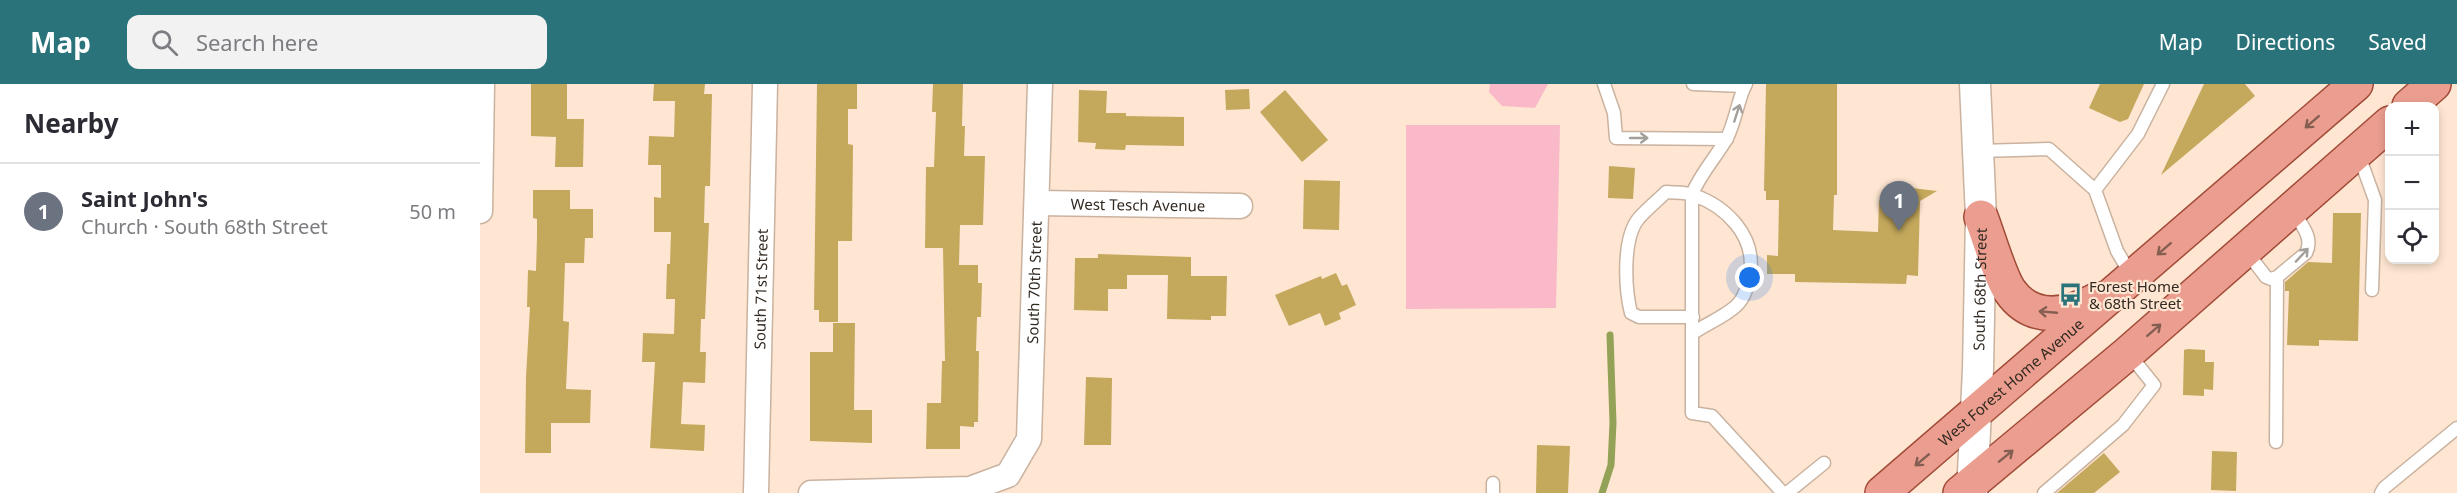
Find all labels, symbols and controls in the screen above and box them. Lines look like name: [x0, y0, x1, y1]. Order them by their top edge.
search box: [127, 15, 547, 69]
text: Map: [30, 23, 91, 61]
icon: search: [148, 26, 181, 59]
text: Search here: [196, 27, 318, 57]
text: Map: [2159, 28, 2203, 56]
text: Directions: [2236, 28, 2335, 56]
text: Saved: [2368, 28, 2427, 56]
map controls: [2385, 102, 2439, 264]
button: +: [2385, 102, 2439, 156]
one-way arrow: [1732, 104, 1743, 123]
text: Nearby: [24, 105, 119, 141]
one-way arrow: [2305, 115, 2320, 129]
one-way arrow: [1629, 132, 1649, 144]
button: −: [2385, 156, 2439, 210]
pin: 1: [1880, 182, 1918, 231]
text: Saint John's: [81, 183, 208, 213]
street label: West Tesch Avenue: [1070, 193, 1205, 215]
text: 1: [38, 198, 49, 225]
text: 50 m: [409, 198, 456, 225]
button: locate: [2385, 210, 2439, 264]
text: Church · South 68th Street: [81, 213, 328, 240]
street label: South 70th Street: [1022, 220, 1046, 344]
street label: South 68th Street: [1968, 227, 1991, 351]
street label: South 71st Street: [749, 228, 772, 350]
one-way arrow: [2157, 242, 2172, 256]
one-way arrow: [2295, 247, 2309, 262]
your location: [1735, 263, 1764, 292]
place label: Forest Home & 68th Street: [2089, 276, 2182, 313]
bus stop icon: Forest Home & 68th Street: [2058, 282, 2084, 308]
one-way arrow: [2038, 307, 2058, 318]
street label: West Forest Home Avenue: [1934, 314, 2088, 450]
one-way arrow: [2146, 323, 2161, 337]
one-way arrow: [1998, 450, 2014, 463]
one-way arrow: [1915, 453, 1930, 467]

